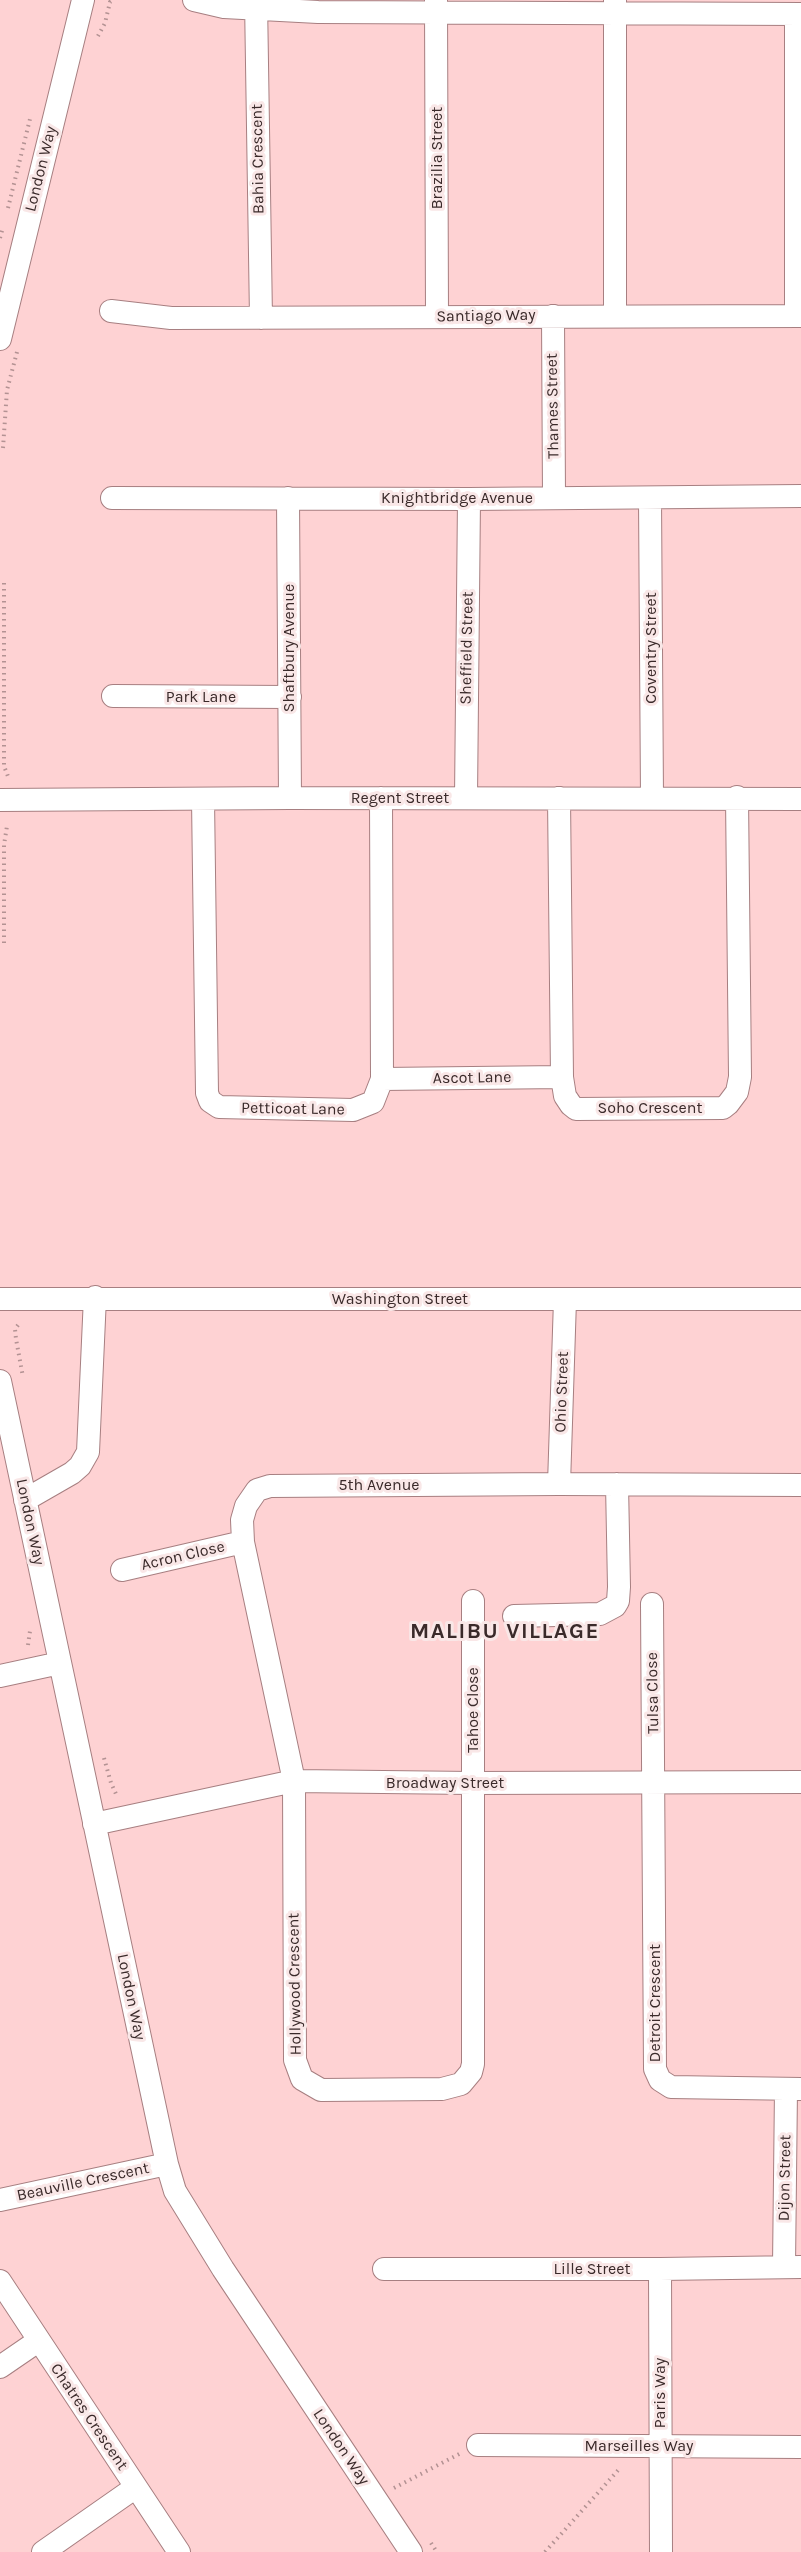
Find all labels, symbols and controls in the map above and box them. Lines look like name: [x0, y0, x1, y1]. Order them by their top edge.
street label: Bahia Crescent: [247, 104, 269, 214]
street label: Brazilia Street: [427, 107, 447, 209]
street label: London Way: [21, 124, 61, 214]
street label: Santiago Way: [436, 306, 536, 326]
street label: Thames Street: [542, 353, 564, 459]
street label: Knightbridge Avenue: [381, 488, 533, 508]
street label: Shaftbury Avenue: [279, 584, 299, 712]
street label: Sheffield Street: [456, 591, 478, 705]
street label: Coventry Street: [641, 592, 661, 704]
street label: Park Lane: [166, 687, 236, 707]
street label: Regent Street: [351, 788, 449, 808]
street label: Ascot Lane: [433, 1068, 511, 1088]
street label: Petticoat Lane: [241, 1098, 345, 1120]
street label: Soho Crescent: [598, 1098, 702, 1118]
street label: Washington Street: [332, 1289, 468, 1309]
street label: Ohio Street: [551, 1351, 573, 1433]
street label: 5th Avenue: [338, 1475, 420, 1495]
street label: London Way: [12, 1477, 48, 1567]
street label: Acron Close: [139, 1537, 227, 1575]
district label: MALIBU VILLAGE: [410, 1619, 600, 1645]
street label: Tulsa Close: [643, 1652, 663, 1734]
street label: Tahoe Close: [463, 1667, 483, 1753]
street label: Broadway Street: [386, 1773, 504, 1793]
street label: Hollywood Crescent: [284, 1913, 306, 2055]
street label: Detroit Crescent: [645, 1944, 665, 2062]
street label: London Way: [113, 1952, 149, 2042]
street label: Dijon Street: [775, 2135, 795, 2221]
street label: Beauville Crescent: [15, 2159, 151, 2205]
street label: Lille Street: [553, 2259, 631, 2279]
street label: Paris Way: [650, 2358, 670, 2428]
street label: Chatres Crescent: [46, 2360, 132, 2474]
street label: London Way: [309, 2405, 373, 2489]
street label: Marseilles Way: [585, 2436, 693, 2456]

